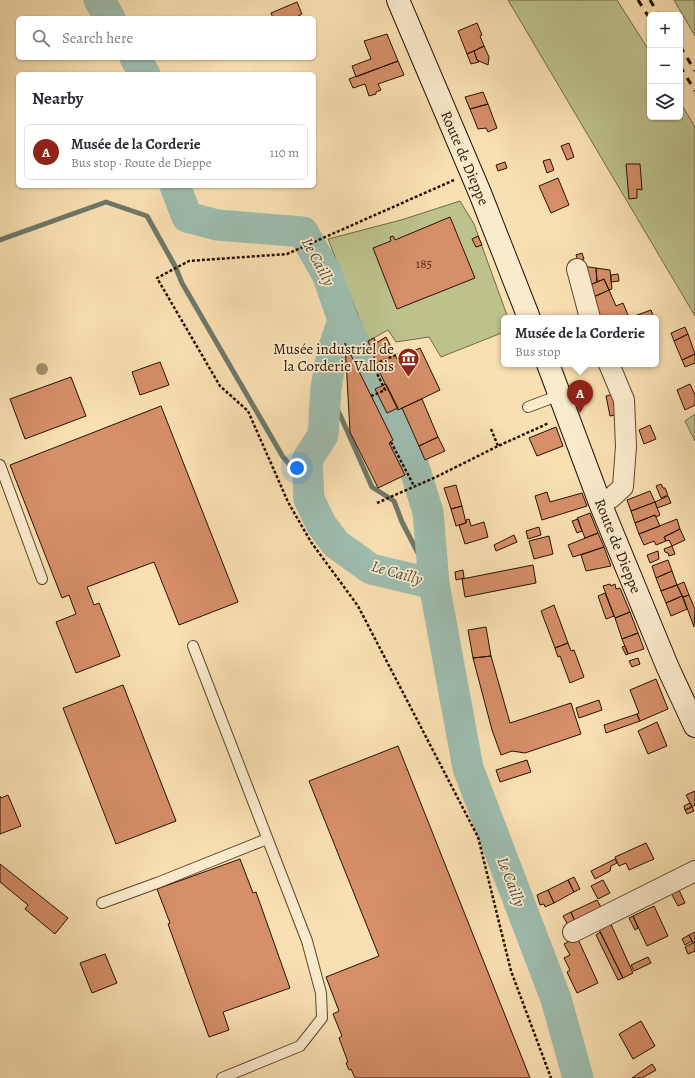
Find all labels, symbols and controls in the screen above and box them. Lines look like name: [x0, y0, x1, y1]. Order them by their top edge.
map controls: [647, 12, 683, 120]
button: +: [647, 12, 683, 48]
search box: [16, 16, 316, 60]
icon: search: [30, 27, 52, 49]
text: Search here: [62, 28, 133, 48]
button: −: [647, 48, 683, 84]
button: layers: [647, 84, 683, 120]
text: Nearby: [32, 87, 83, 110]
street label: Route de Dieppe: [436, 108, 494, 209]
text: Musée de la Corderie: [71, 134, 201, 154]
text: A: [42, 144, 50, 161]
text: 110 m: [270, 144, 299, 161]
text: Bus stop · Route de Dieppe: [71, 154, 211, 171]
water label: Le Cailly: [296, 234, 340, 290]
house number: 185: [416, 255, 432, 272]
popup: [501, 315, 659, 367]
text: Musée de la Corderie: [515, 323, 645, 343]
place label: Musée industriel de la Corderie Vallois: [273, 339, 394, 376]
text: Bus stop: [515, 343, 561, 360]
museum icon: Musée industriel de la Corderie Vallois: [396, 345, 422, 378]
pin: A: [567, 380, 593, 413]
your location: [287, 458, 307, 478]
street label: Route de Dieppe: [590, 496, 646, 597]
water label: Le Cailly: [369, 555, 425, 591]
water label: Le Cailly: [491, 854, 531, 910]

